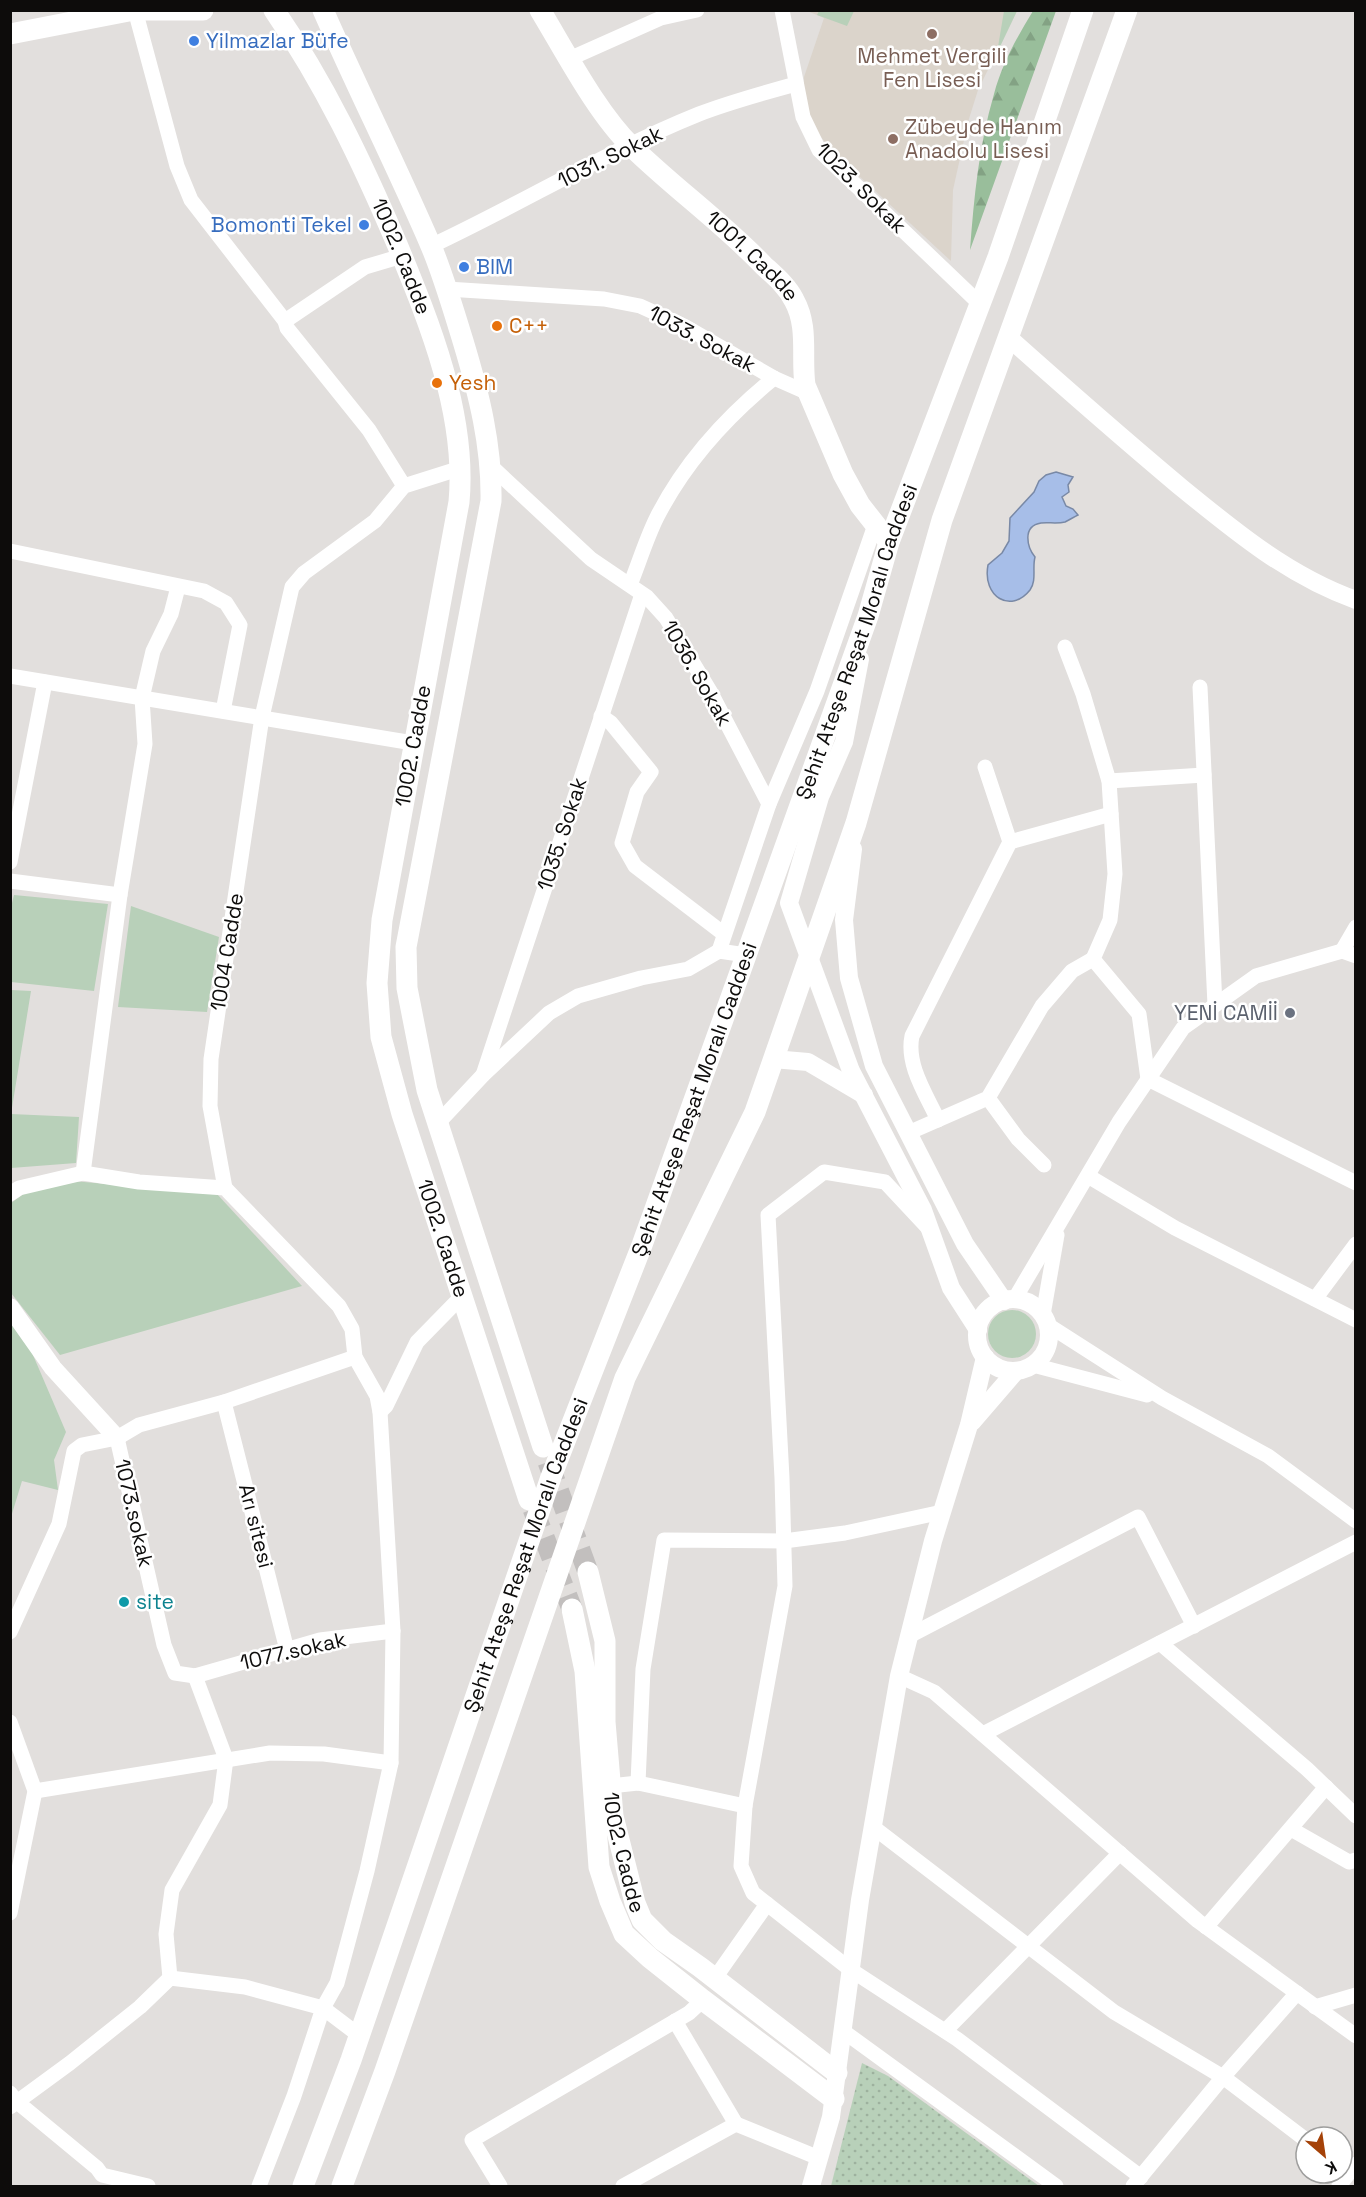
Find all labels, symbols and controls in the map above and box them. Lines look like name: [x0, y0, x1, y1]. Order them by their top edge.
place label: Yilmazlar Büfe: [206, 27, 349, 54]
marker: Mehmet Vergili Fen Lisesi: [925, 27, 939, 41]
marker: Yilmazlar Büfe: [187, 34, 201, 48]
place label: Mehmet Vergili Fen Lisesi: [857, 42, 1007, 93]
place label: Zübeyde Hanım Anadolu Lisesi: [905, 113, 1062, 164]
street label: 1031. Sokak: [553, 119, 667, 194]
marker: Zübeyde Hanım Anadolu Lisesi: [886, 132, 900, 146]
street label: 1023. Sokak: [810, 136, 913, 239]
street label: 1002. Cadde: [366, 194, 438, 318]
street label: 1001. Cadde: [701, 204, 805, 306]
place label: Bomonti Tekel: [211, 211, 352, 238]
marker: Bomonti Tekel: [357, 218, 371, 232]
place label: BIM: [476, 253, 513, 280]
marker: BIM: [457, 260, 471, 274]
street label: 1033. Sokak: [644, 299, 761, 378]
place label: C++: [509, 312, 549, 339]
marker: C++: [490, 319, 504, 333]
place label: Yesh: [449, 369, 496, 396]
marker: Yesh: [430, 376, 444, 390]
street label: Şehit Ateşe Reşat Moralı Caddesi: [789, 480, 923, 803]
street label: 1036. Sokak: [656, 615, 739, 731]
street label: 1002. Cadde: [389, 683, 436, 809]
street label: 1035. Sokak: [530, 774, 593, 894]
street label: 1004 Cadde: [204, 891, 249, 1013]
street label: Şehit Ateşe Reşat Moralı Caddesi: [625, 938, 763, 1261]
place label: YENİ CAMİİ: [1174, 999, 1278, 1026]
marker: YENİ CAMİİ: [1283, 1006, 1297, 1020]
street label: 1002. Cadde: [411, 1176, 476, 1301]
street label: Şehit Ateşe Reşat Moralı Caddesi: [457, 1394, 594, 1716]
street label: 1073.sokak: [109, 1456, 160, 1570]
street label: Arı sitesi: [233, 1481, 280, 1571]
place label: site: [136, 1588, 174, 1615]
marker: site: [117, 1595, 131, 1609]
street label: 1077.sokak: [237, 1625, 349, 1676]
street label: 1002. Cadde: [598, 1791, 652, 1917]
north arrow: [1294, 2125, 1354, 2185]
text: K: [1322, 2156, 1341, 2179]

